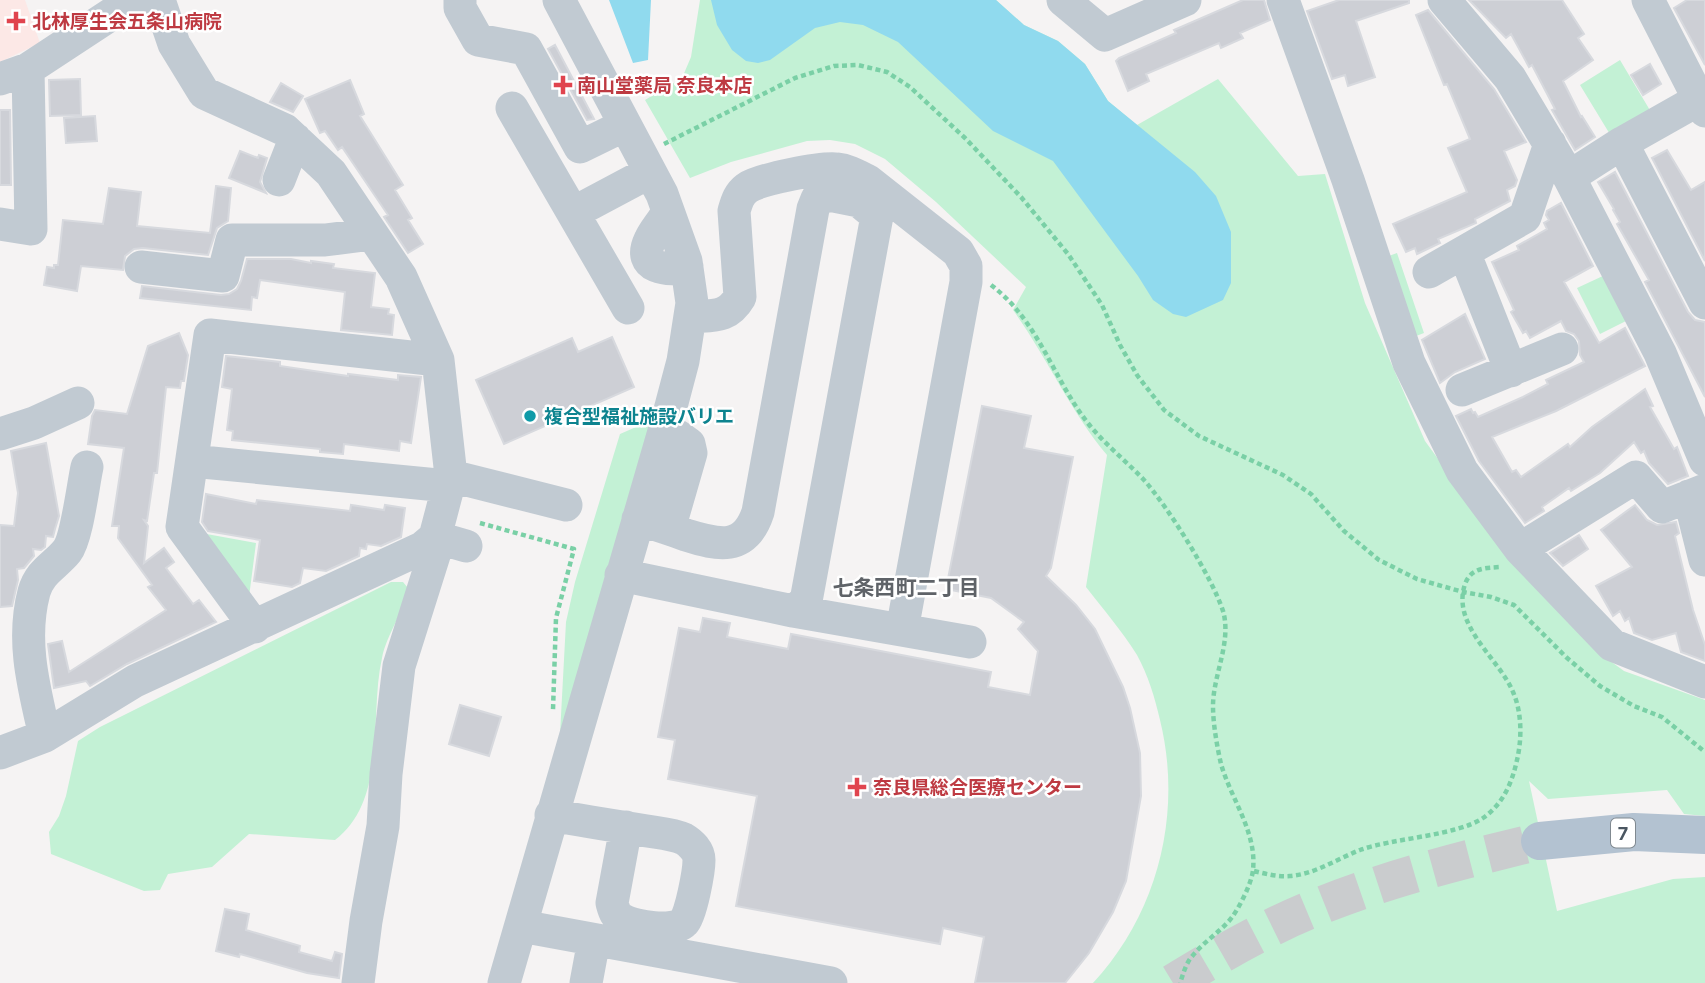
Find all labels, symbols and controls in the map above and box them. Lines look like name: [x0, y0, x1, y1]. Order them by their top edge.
place label: 北林厚生会五条山病院: [32, 10, 222, 33]
marker: 北林厚生会五条山病院: [6, 11, 26, 31]
place label: 南山堂薬局 奈良本店: [577, 74, 753, 97]
marker: 南山堂薬局 奈良本店: [555, 77, 571, 93]
place label: 複合型福祉施設バリエ: [544, 405, 734, 428]
marker: 複合型福祉施設バリエ: [522, 408, 538, 424]
district label: 七条西町二丁目: [833, 575, 980, 600]
place label: 奈良県総合医療センター: [873, 776, 1082, 799]
marker: 奈良県総合医療センター: [847, 777, 867, 797]
road number: 7: [1611, 818, 1635, 848]

